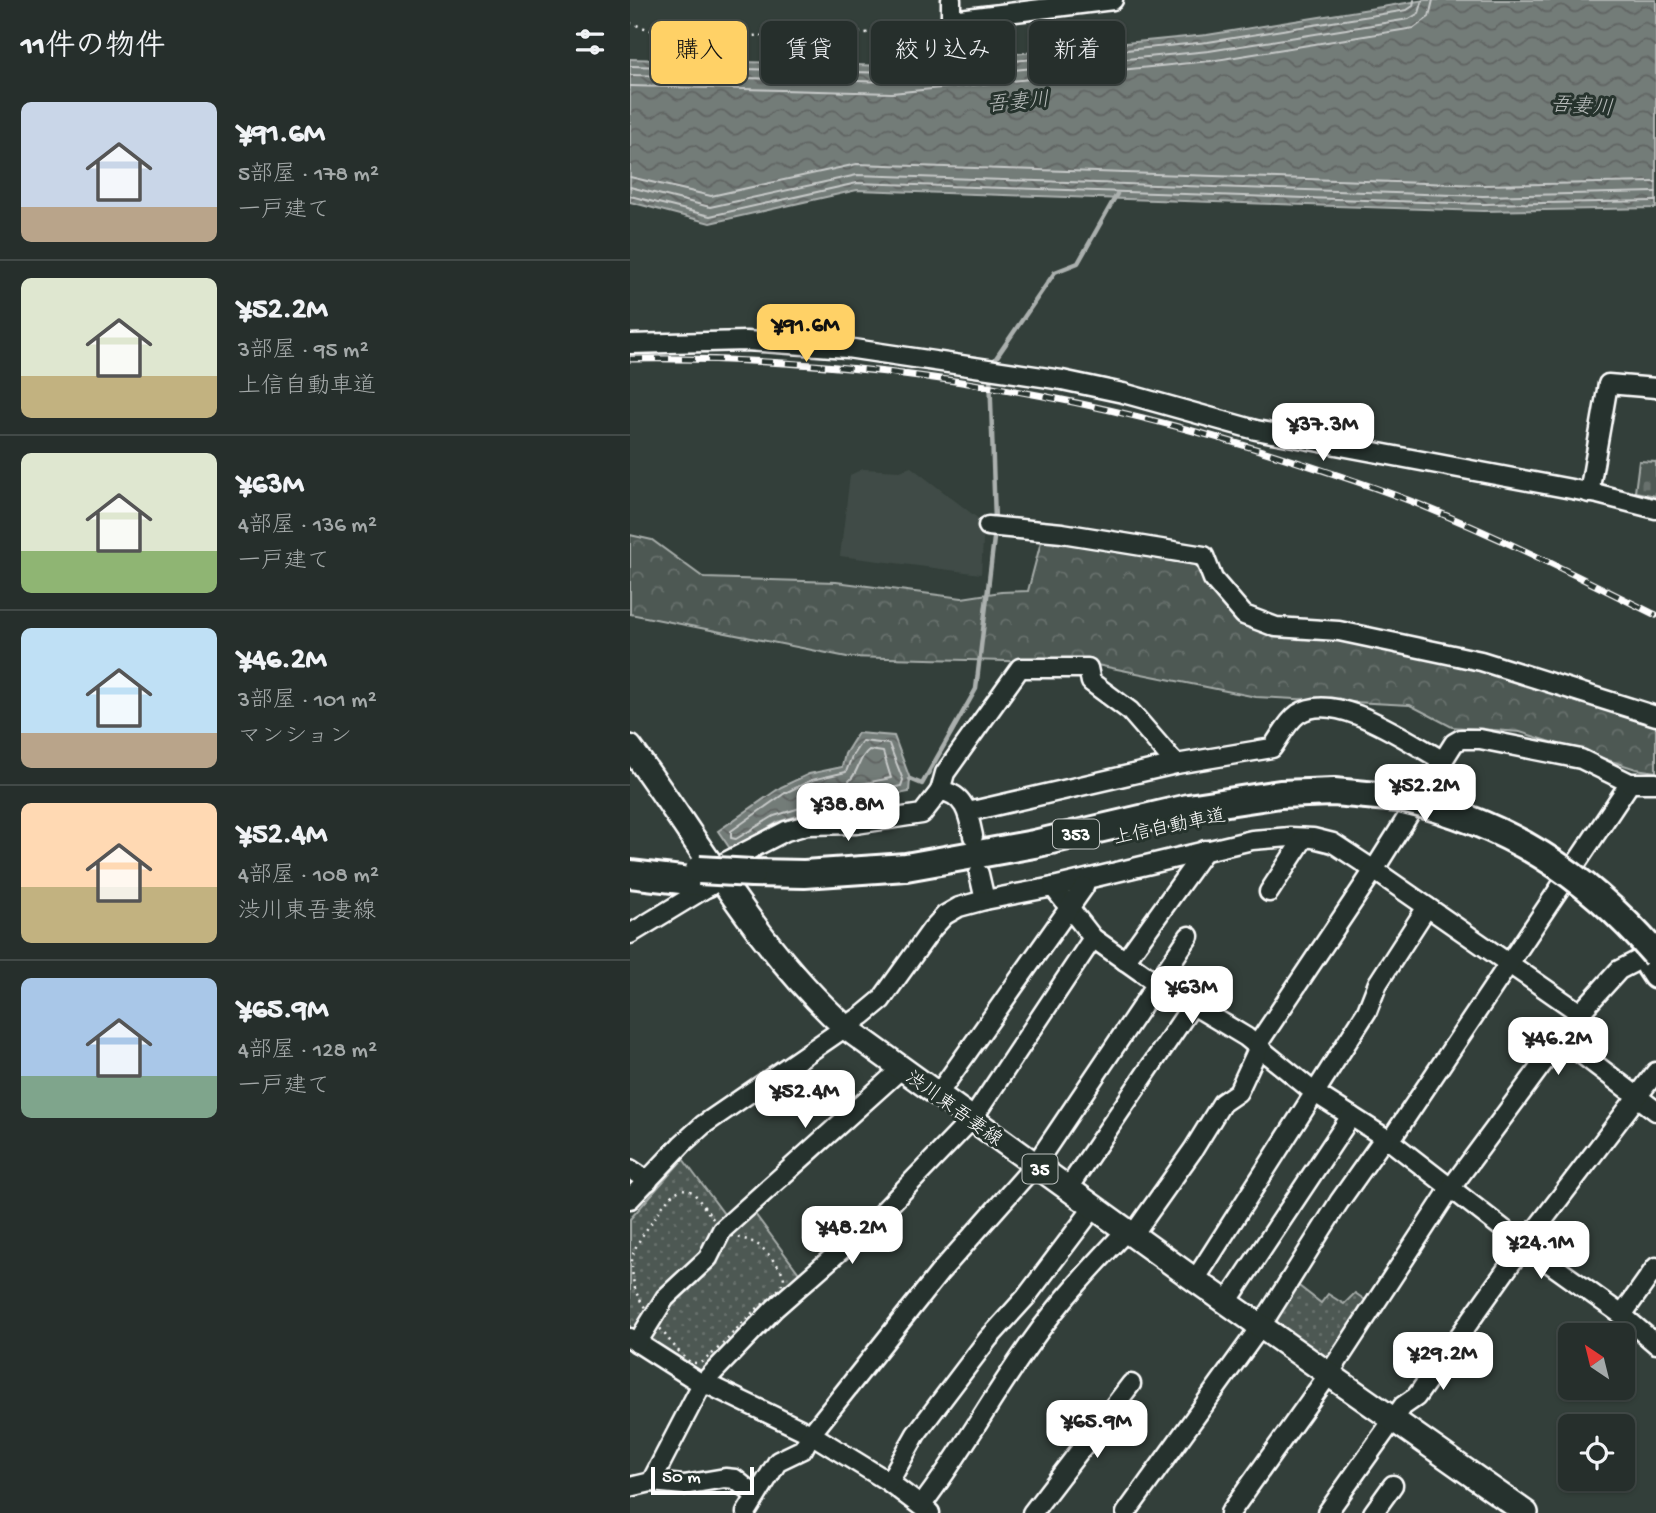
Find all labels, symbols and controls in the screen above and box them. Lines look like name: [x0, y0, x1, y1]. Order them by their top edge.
chip: 購入: [651, 21, 747, 84]
chip: 賃貸: [761, 21, 857, 84]
chip: 絞り込み: [871, 21, 1015, 84]
chip: 新着: [1029, 21, 1125, 84]
icon: filters: [571, 23, 609, 61]
text: 11件の物件: [21, 31, 165, 66]
water label: 吾妻川: [986, 88, 1051, 120]
water label: 吾妻川: [1549, 93, 1614, 123]
text: ¥91.6M: [238, 118, 325, 153]
icon: home: [77, 130, 161, 214]
text: 5部屋 · 178 m²: [238, 162, 379, 189]
text: 一戸建て: [238, 198, 330, 225]
text: ¥52.2M: [238, 294, 327, 329]
pin: ¥91.6M: [749, 304, 863, 364]
icon: home: [77, 306, 161, 390]
text: ¥91.6M: [773, 313, 839, 340]
text: 3部屋 · 95 m²: [238, 338, 369, 365]
text: 上信自動車道: [238, 374, 376, 401]
pin: ¥37.3M: [1266, 404, 1380, 463]
text: ¥37.3M: [1288, 412, 1358, 439]
text: ¥63M: [238, 469, 304, 504]
icon: home: [77, 481, 161, 565]
text: 4部屋 · 136 m²: [238, 513, 377, 540]
text: 一戸建て: [238, 549, 330, 576]
text: ¥46.2M: [238, 644, 326, 679]
icon: home: [77, 656, 161, 740]
text: 3部屋 · 101 m²: [238, 688, 377, 715]
text: マンション: [238, 724, 352, 751]
pin: ¥52.2M: [1368, 764, 1482, 824]
text: ¥52.2M: [1391, 773, 1459, 800]
pin: ¥38.8M: [791, 784, 905, 843]
text: ¥38.8M: [813, 792, 884, 819]
street label: 上信自動車道: [1111, 804, 1228, 852]
text: ¥52.4M: [238, 819, 327, 854]
road number: 353: [1053, 820, 1099, 848]
icon: home: [77, 831, 161, 915]
text: 4部屋 · 108 m²: [238, 863, 379, 890]
text: 渋川東吾妻線: [238, 899, 376, 926]
pin: ¥63M: [1151, 967, 1233, 1026]
text: ¥63M: [1167, 975, 1217, 1002]
text: ¥65.9M: [238, 994, 328, 1029]
icon: home: [77, 1006, 161, 1090]
pin: ¥46.2M: [1501, 1018, 1615, 1077]
text: ¥46.2M: [1524, 1026, 1592, 1053]
text: 4部屋 · 128 m²: [238, 1038, 377, 1065]
street label: 渋川東吾妻線: [900, 1066, 1006, 1153]
pin: ¥52.4M: [748, 1070, 862, 1130]
text: 一戸建て: [238, 1074, 330, 1101]
text: ¥52.4M: [771, 1079, 839, 1106]
road number: 35: [1022, 1154, 1058, 1184]
pin: ¥48.2M: [795, 1206, 909, 1266]
text: ¥48.2M: [818, 1215, 886, 1242]
pin: ¥24.1M: [1484, 1222, 1598, 1281]
text: ¥24.1M: [1508, 1230, 1574, 1257]
north arrow: [1558, 1323, 1634, 1400]
map controls: [1558, 1323, 1635, 1491]
pin: ¥29.2M: [1386, 1332, 1500, 1392]
text: ¥29.2M: [1409, 1341, 1477, 1368]
pin: ¥65.9M: [1040, 1400, 1154, 1460]
text: ¥65.9M: [1062, 1409, 1132, 1436]
button: locate: [1558, 1414, 1635, 1491]
scale bar: [651, 1464, 754, 1496]
text: 50 m: [662, 1467, 701, 1490]

